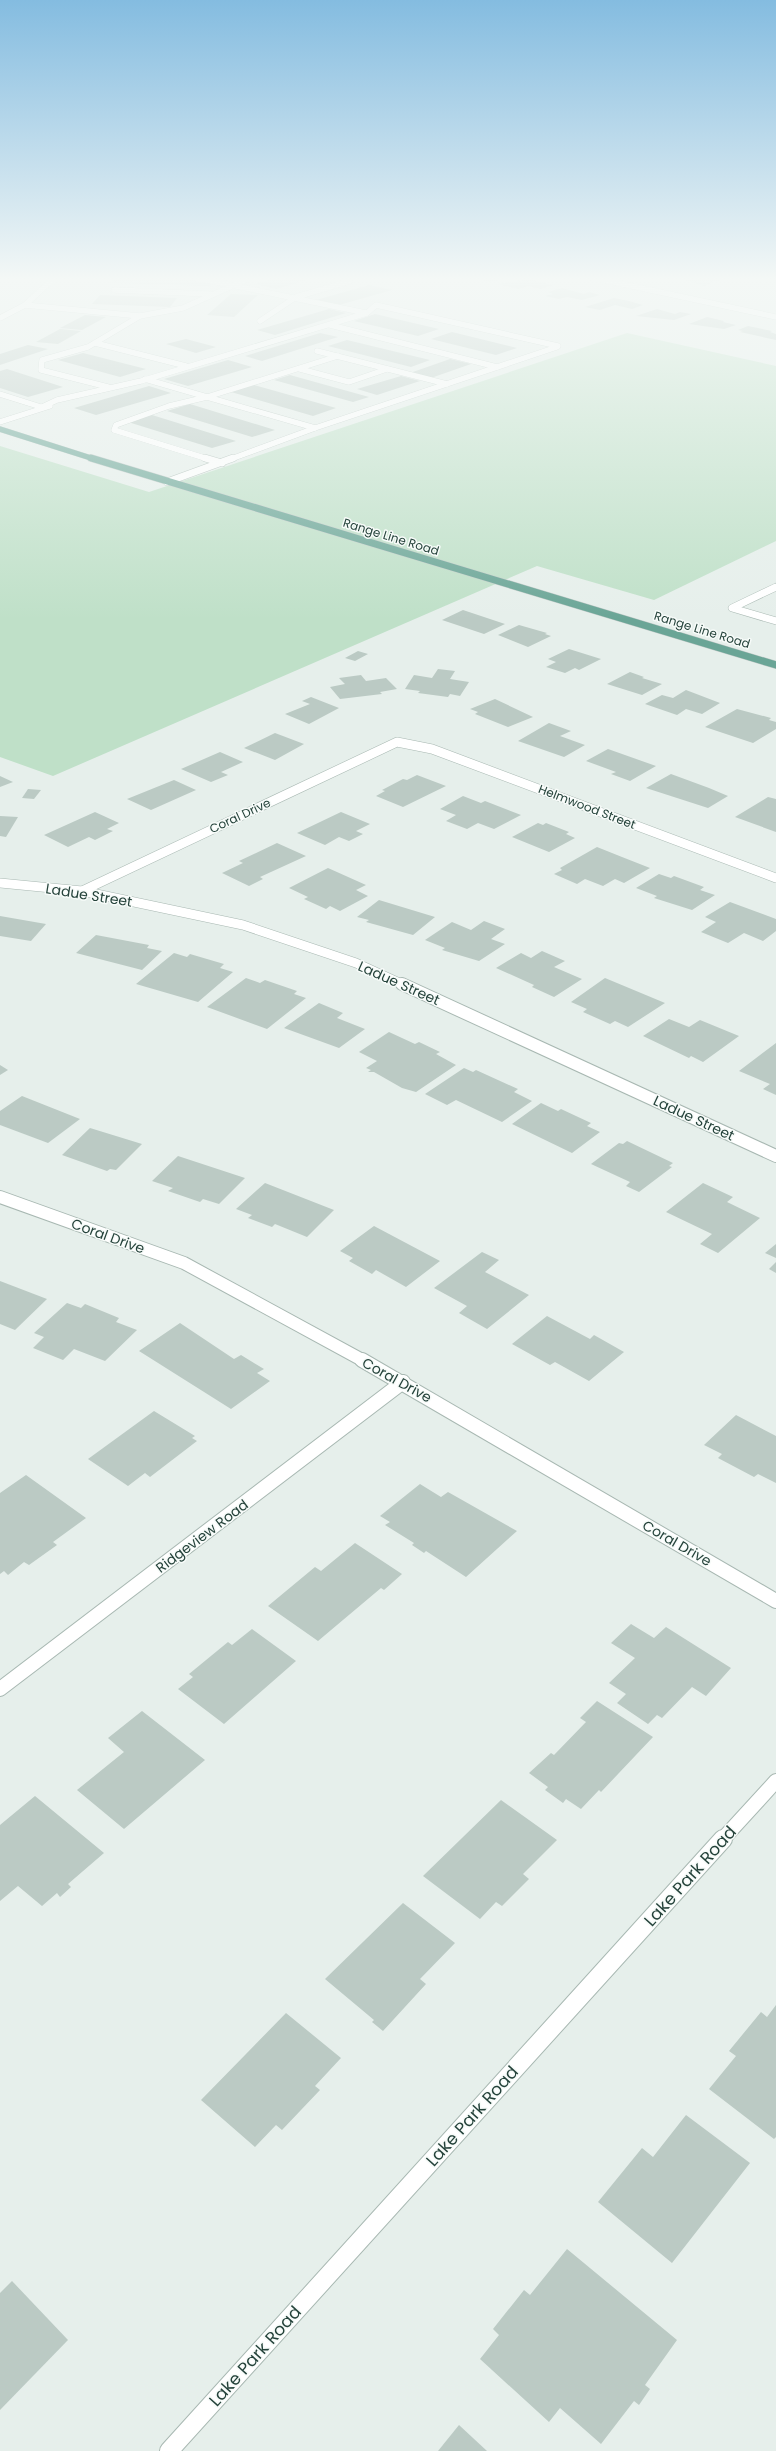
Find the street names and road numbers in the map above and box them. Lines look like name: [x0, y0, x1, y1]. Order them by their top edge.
street label: Range Line Road: [341, 514, 441, 559]
street label: Range Line Road: [652, 607, 752, 652]
street label: Helmwood Street: [536, 780, 638, 833]
street label: Coral Drive: [206, 794, 273, 837]
street label: Ladue Street: [44, 878, 134, 912]
street label: Ladue Street: [355, 956, 443, 1010]
street label: Ladue Street: [650, 1090, 738, 1146]
street label: Coral Drive: [69, 1213, 148, 1259]
street label: Coral Drive: [359, 1353, 436, 1408]
street label: Ridgeview Road: [152, 1495, 252, 1577]
street label: Coral Drive: [639, 1515, 716, 1571]
street label: Lake Park Road: [638, 1820, 742, 1932]
street label: Lake Park Road: [420, 2060, 524, 2172]
street label: Lake Park Road: [203, 2300, 307, 2412]

